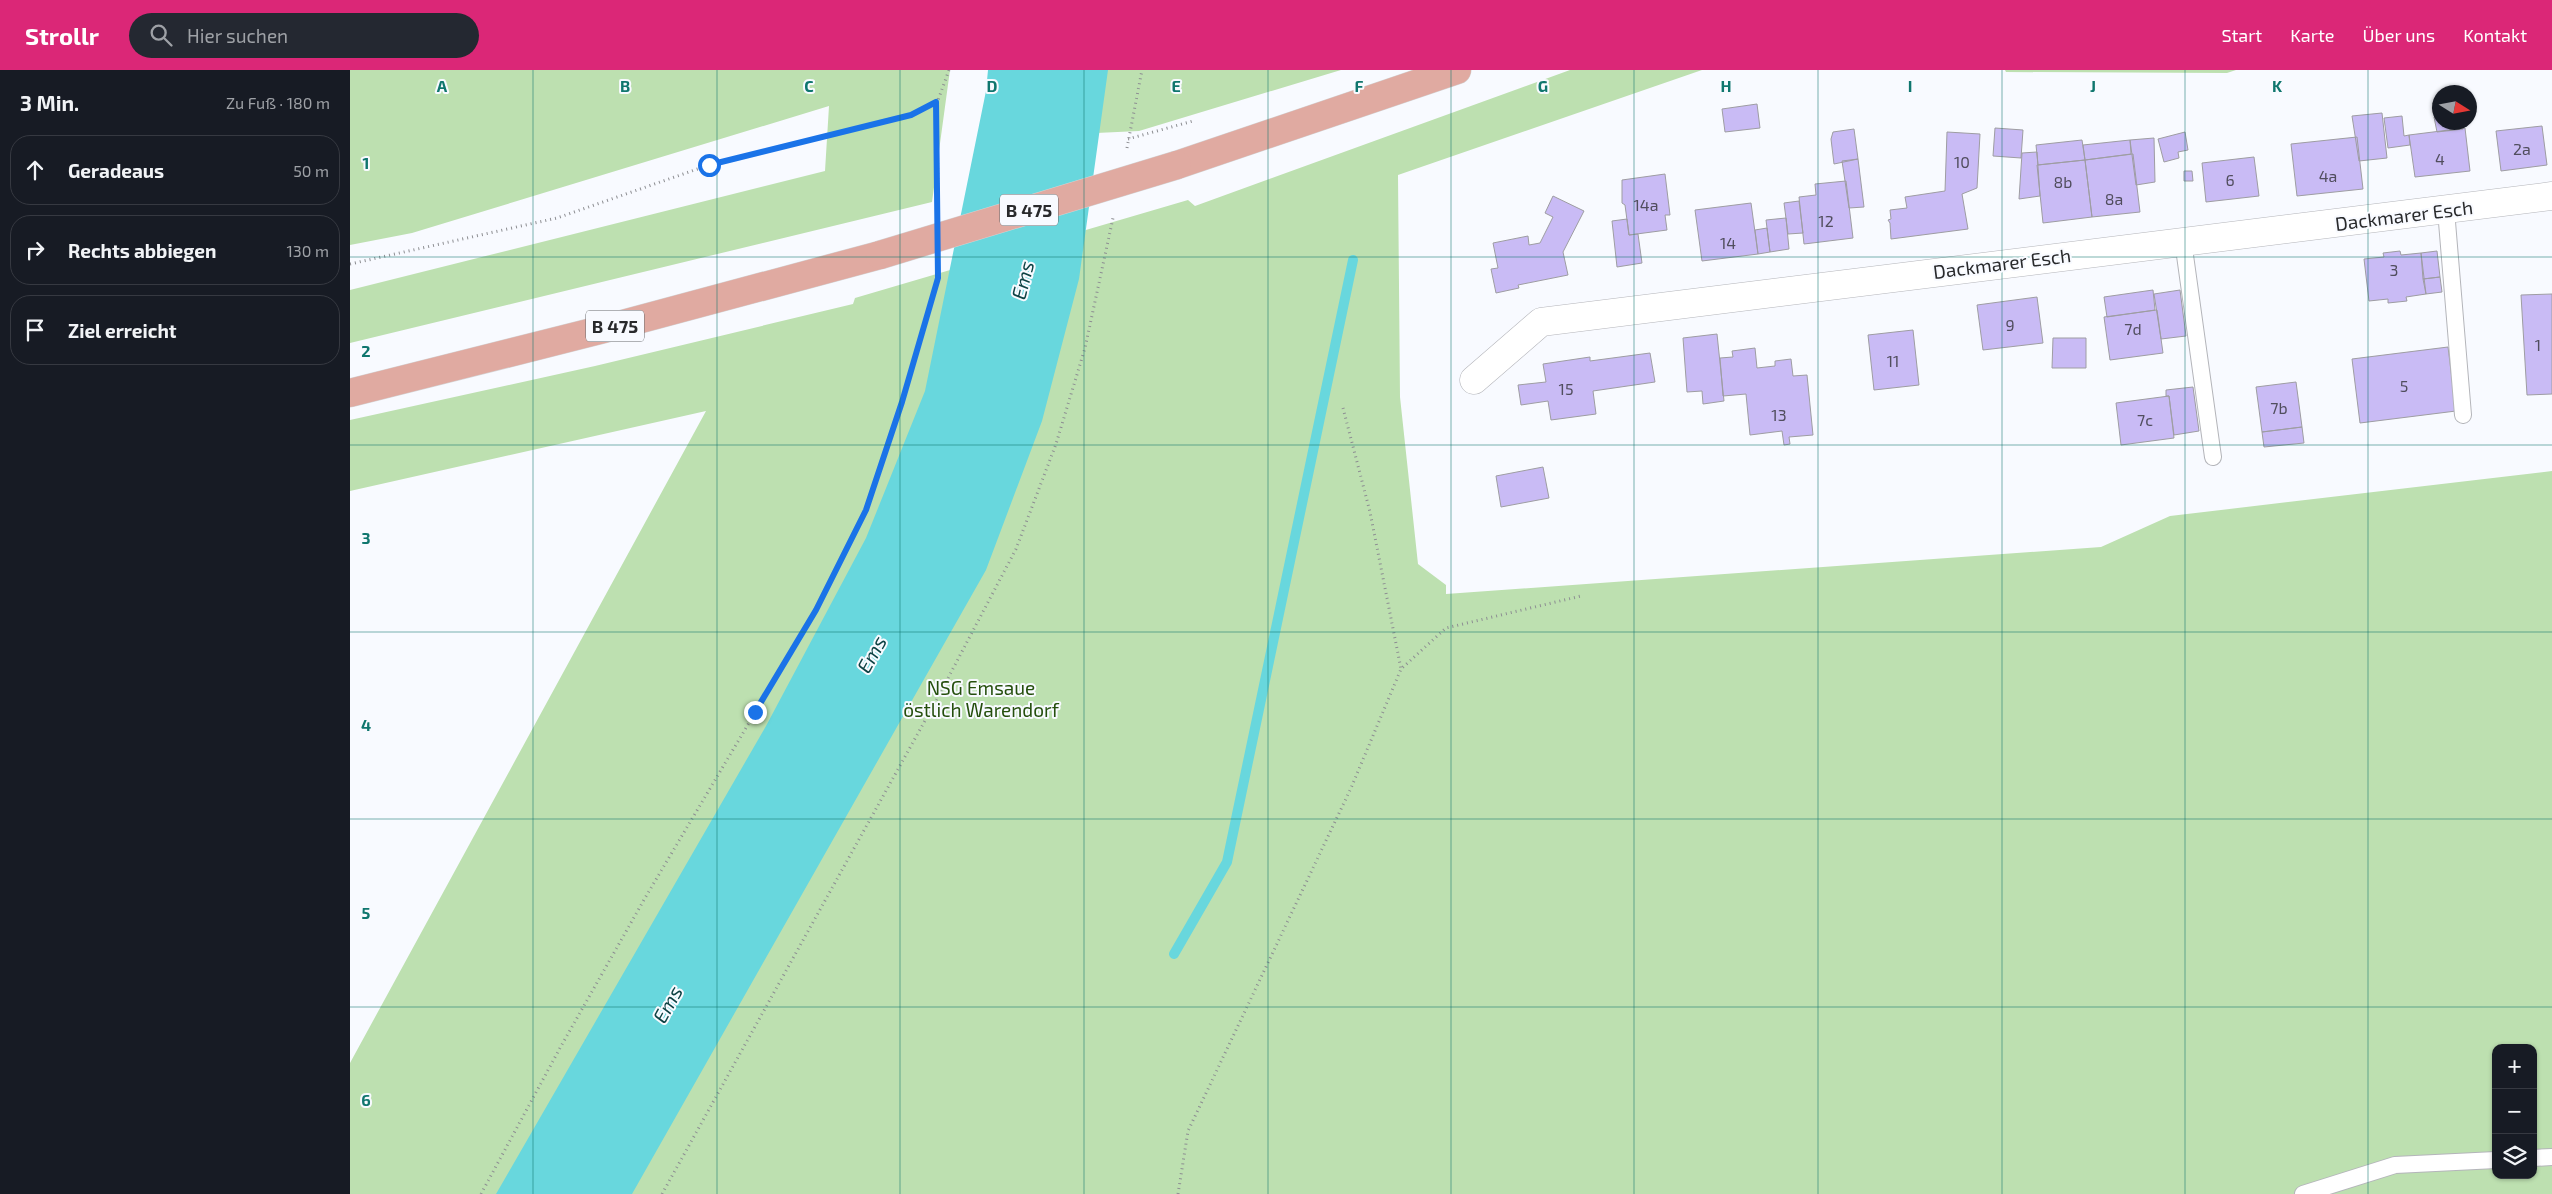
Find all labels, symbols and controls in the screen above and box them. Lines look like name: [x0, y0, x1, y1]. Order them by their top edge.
search box: [129, 13, 479, 58]
text: Strollr: [25, 21, 99, 50]
icon: search: [147, 21, 175, 49]
text: Hier suchen: [187, 24, 288, 47]
text: Start: [2221, 24, 2262, 46]
text: Karte: [2290, 24, 2335, 46]
text: Über uns: [2363, 24, 2435, 46]
text: Kontakt: [2463, 24, 2527, 46]
text: A: [437, 76, 448, 95]
text: B: [620, 76, 630, 95]
text: C: [804, 76, 814, 95]
text: D: [987, 76, 998, 95]
text: E: [1171, 76, 1181, 95]
text: F: [1355, 76, 1364, 95]
text: G: [1538, 76, 1548, 95]
text: H: [1720, 76, 1732, 95]
text: I: [1908, 76, 1912, 95]
text: J: [2090, 76, 2096, 95]
text: K: [2272, 76, 2283, 95]
north arrow: [2432, 85, 2477, 130]
text: 3 Min.: [20, 90, 79, 115]
text: Zu Fuß · 180 m: [226, 93, 330, 112]
house number: 2a: [2513, 139, 2531, 158]
house number: 4: [2435, 149, 2445, 168]
house number: 10: [1954, 152, 1970, 171]
text: 1: [363, 153, 369, 172]
route start: [698, 154, 721, 177]
icon: ahead: [21, 156, 49, 184]
text: Geradeaus: [68, 159, 164, 182]
text: 50 m: [293, 161, 329, 180]
house number: 4a: [2319, 166, 2337, 185]
house number: 6: [2225, 170, 2235, 189]
house number: 8b: [2054, 172, 2072, 191]
house number: 8a: [2105, 189, 2123, 208]
road number: B 475: [1000, 194, 1058, 226]
house number: 14a: [1634, 195, 1659, 214]
street label: Dackmarer Esch: [2334, 195, 2474, 235]
house number: 12: [1818, 211, 1834, 230]
house number: 14: [1720, 233, 1736, 252]
icon: right: [21, 236, 49, 264]
text: Rechts abbiegen: [68, 239, 216, 262]
text: 130 m: [287, 241, 329, 260]
street label: Dackmarer Esch: [1932, 243, 2072, 283]
water label: Ems: [1006, 258, 1038, 302]
house number: 3: [2390, 260, 2398, 279]
road number: B 475: [586, 310, 644, 342]
house number: 9: [2005, 315, 2015, 334]
icon: arrive: [21, 316, 49, 344]
text: Ziel erreicht: [68, 319, 177, 342]
house number: 7d: [2124, 319, 2142, 338]
house number: 1: [2535, 335, 2541, 354]
text: 2: [361, 341, 371, 360]
house number: 11: [1887, 351, 1899, 370]
house number: 5: [2400, 376, 2408, 395]
house number: 15: [1559, 379, 1573, 398]
house number: 7b: [2270, 398, 2288, 417]
house number: 13: [1771, 405, 1787, 424]
house number: 7c: [2137, 410, 2153, 429]
text: 3: [361, 528, 371, 547]
water label: Ems: [851, 631, 891, 677]
park label: NSG Emsaue östlich Warendorf: [903, 676, 1060, 721]
route end: [744, 701, 767, 724]
text: 4: [361, 715, 371, 734]
text: 5: [362, 903, 371, 922]
water label: Ems: [647, 981, 687, 1027]
map controls: [2492, 1044, 2537, 1179]
button: +: [2492, 1044, 2537, 1089]
button: −: [2492, 1089, 2537, 1134]
text: 6: [361, 1090, 371, 1109]
button: layers: [2492, 1134, 2537, 1179]

